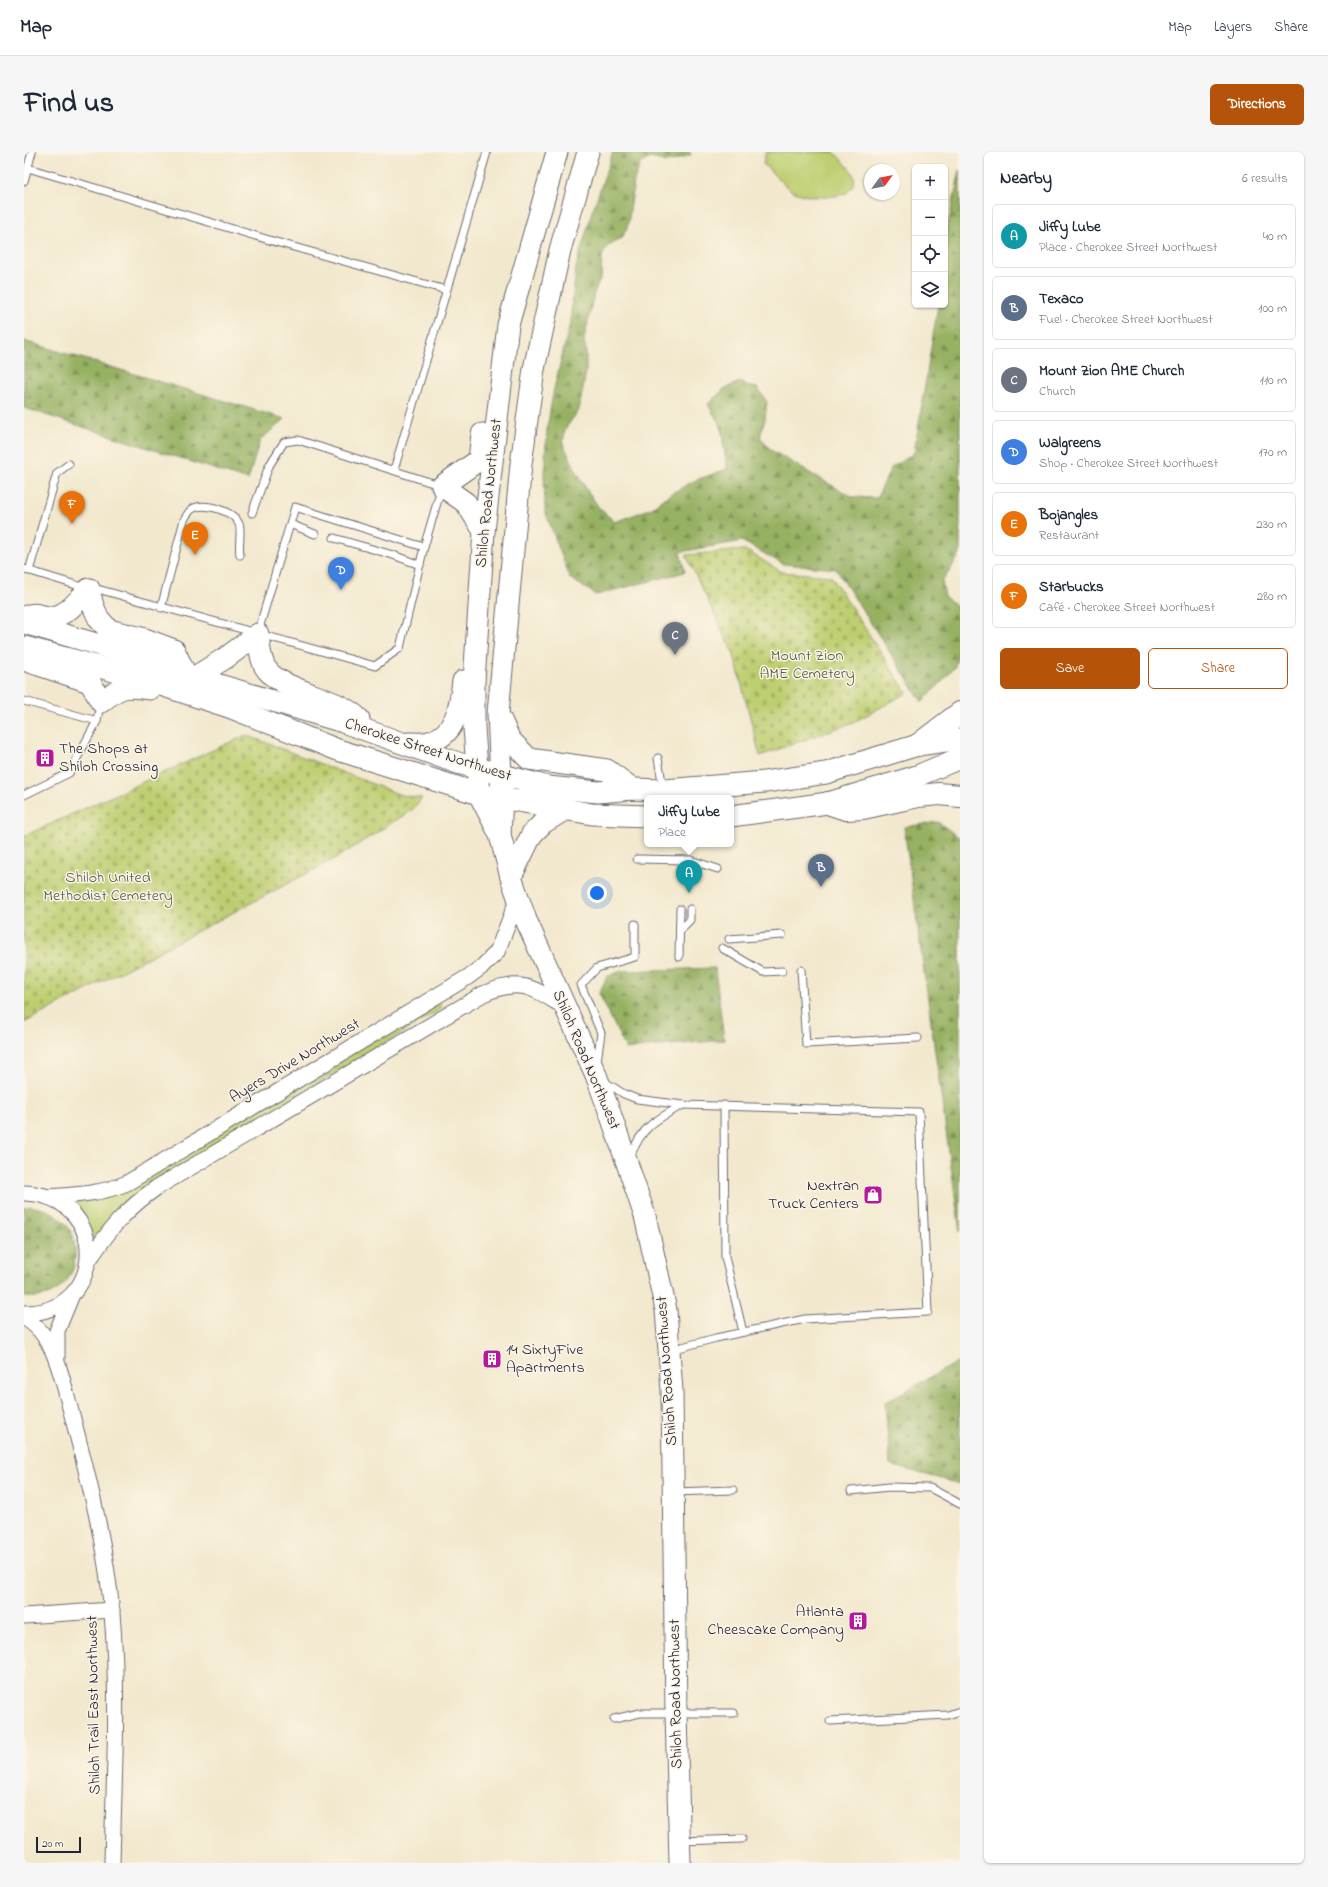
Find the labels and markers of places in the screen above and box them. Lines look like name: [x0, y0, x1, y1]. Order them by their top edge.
pin: F: [59, 491, 85, 524]
pin: E: [182, 522, 208, 555]
pin: D: [328, 557, 354, 590]
pin: C: [662, 622, 688, 655]
place label: The Shops at Shiloh Crossing: [59, 737, 158, 779]
building icon: The Shops at Shiloh Crossing: [34, 747, 56, 769]
pin: B: [808, 854, 834, 887]
pin: A: [676, 860, 702, 893]
place label: Nextran Truck Centers: [768, 1174, 859, 1216]
shop icon: Nextran Truck Centers: [862, 1184, 884, 1206]
place label: 14 SixtyFive Apartments: [506, 1338, 585, 1380]
building icon: 14 SixtyFive Apartments: [481, 1348, 503, 1370]
place label: Atlanta Cheescake Company: [708, 1600, 844, 1642]
building icon: Atlanta Cheescake Company: [847, 1610, 869, 1632]

